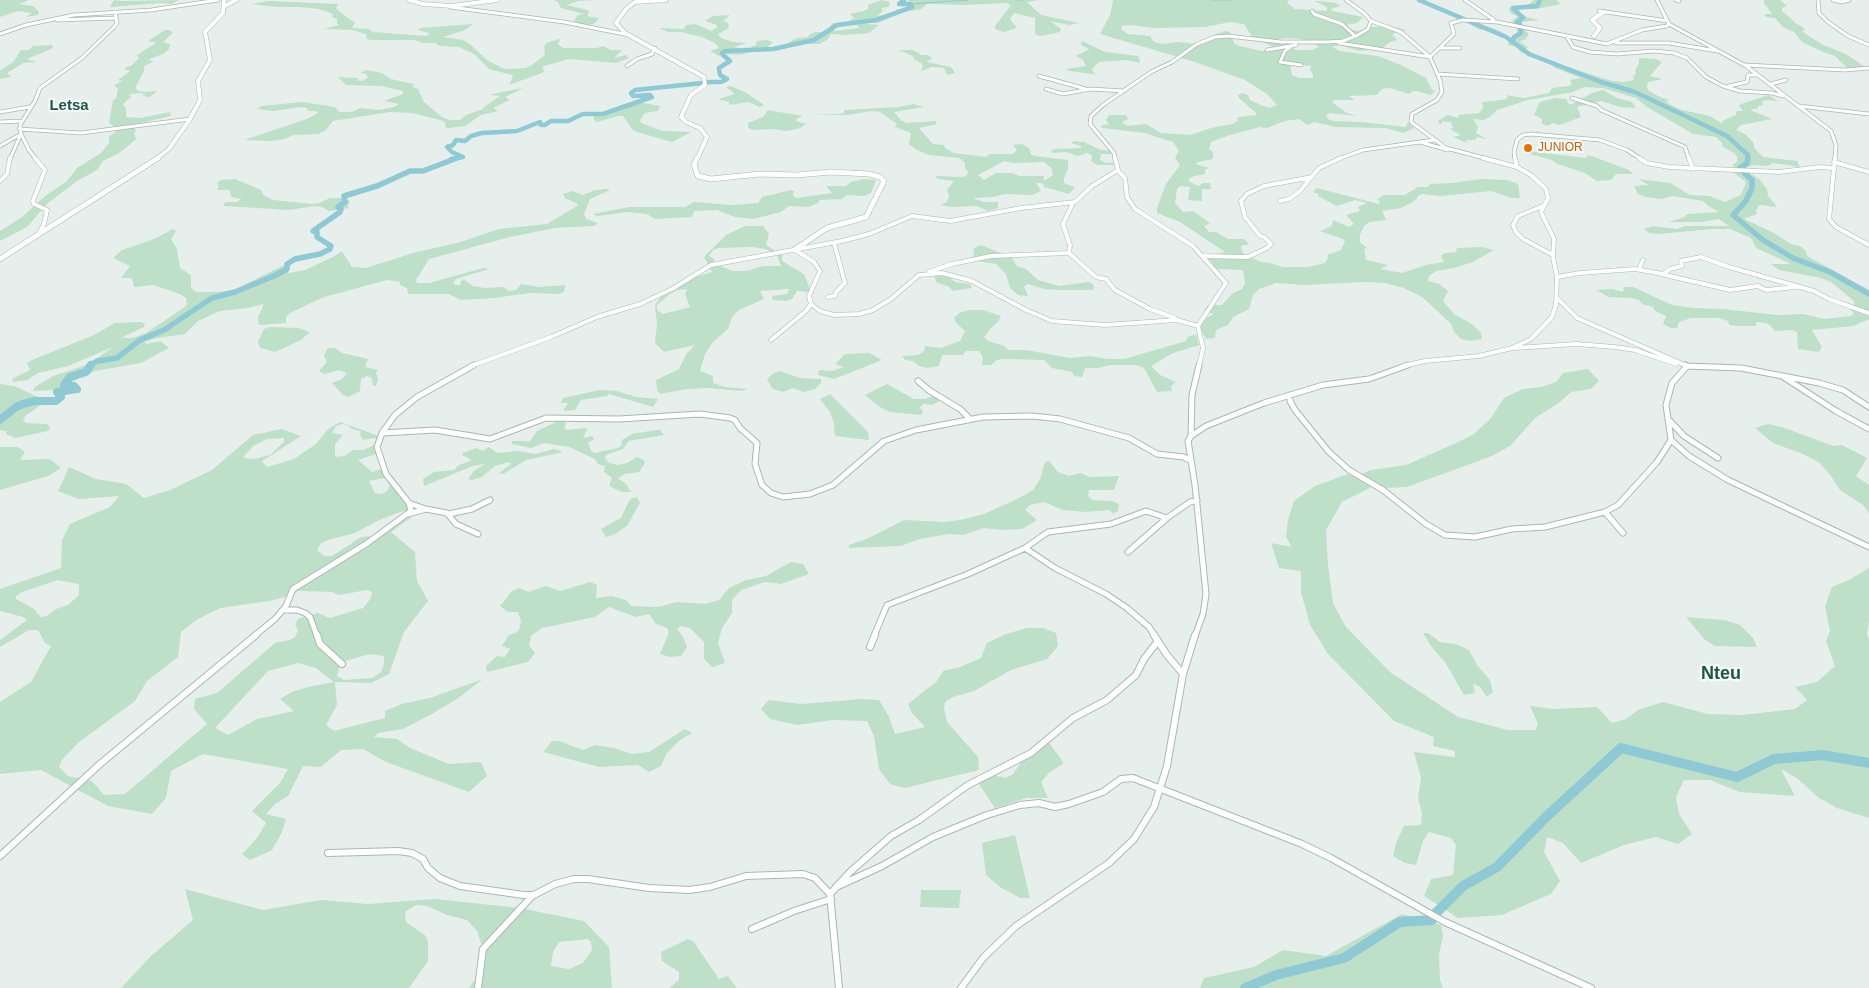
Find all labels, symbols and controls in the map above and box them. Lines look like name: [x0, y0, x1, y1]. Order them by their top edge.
district label: Letsa: [49, 97, 89, 115]
place label: JUNIOR: [1538, 141, 1583, 155]
marker: JUNIOR: [1522, 142, 1534, 154]
district label: Nteu: [1701, 663, 1741, 685]

